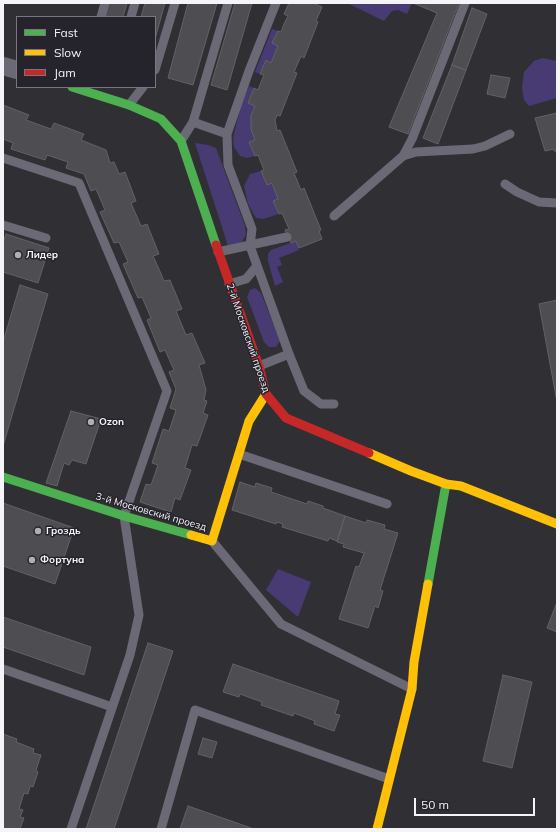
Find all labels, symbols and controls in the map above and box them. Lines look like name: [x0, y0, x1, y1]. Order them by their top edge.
legend: [16, 16, 156, 88]
text: Fast: [54, 25, 78, 40]
text: Slow: [54, 45, 82, 60]
text: Jam: [54, 65, 76, 80]
place label: Лидер: [26, 249, 58, 261]
marker: Лидер: [13, 250, 23, 260]
street label: 2-й Московский проезд: [224, 282, 272, 394]
place label: Ozon: [99, 416, 124, 428]
marker: Ozon: [86, 417, 96, 427]
street label: 3-й Московский проезд: [94, 490, 208, 534]
place label: Гроздь: [46, 525, 81, 537]
marker: Гроздь: [33, 526, 43, 536]
place label: Фортуна: [40, 554, 84, 566]
marker: Фортуна: [27, 555, 37, 565]
scale bar: [416, 790, 537, 816]
text: 50 m: [421, 797, 449, 812]

